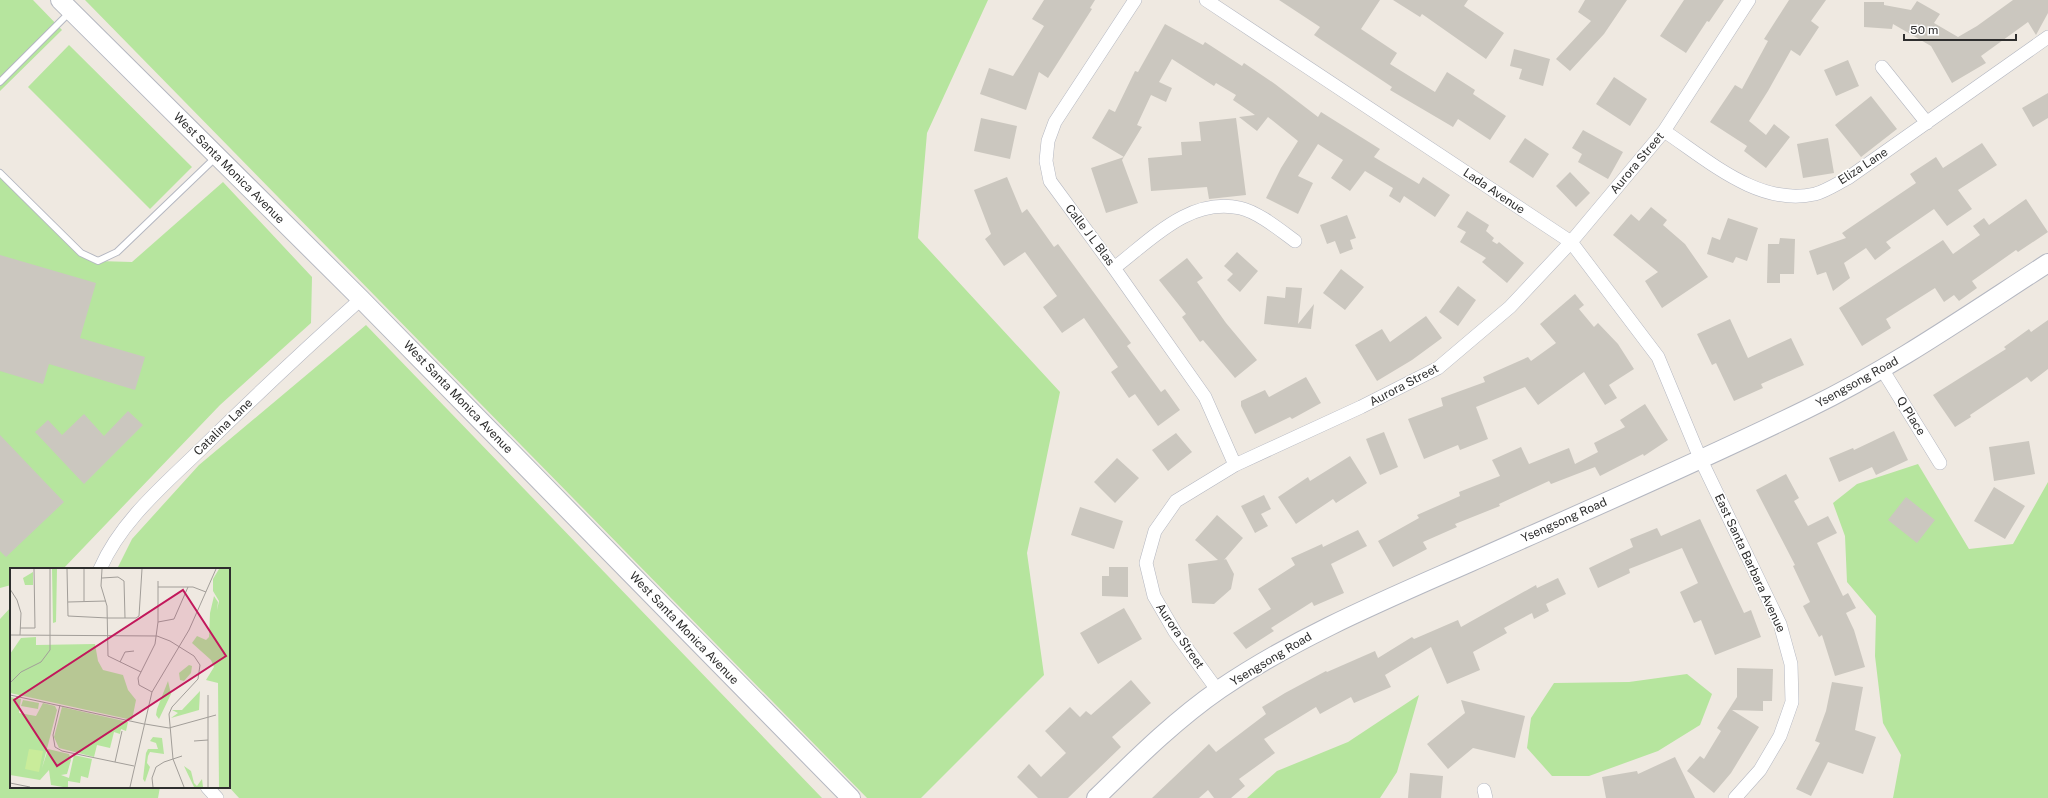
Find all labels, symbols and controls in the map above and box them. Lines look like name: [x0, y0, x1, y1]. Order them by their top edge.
scale bar: [1904, 16, 2016, 42]
text: 50 m: [1910, 23, 1938, 37]
street label: West Santa Monica Avenue: [171, 110, 288, 227]
street label: Aurora Street: [1607, 129, 1667, 197]
street label: Eliza Lane: [1836, 145, 1891, 187]
street label: Lada Avenue: [1461, 165, 1528, 217]
street label: Calle J L Blas: [1062, 202, 1118, 268]
street label: West Santa Monica Avenue: [400, 338, 516, 456]
street label: Ysengsong Road: [1813, 354, 1901, 410]
street label: Aurora Street: [1367, 361, 1441, 409]
street label: Q Place: [1894, 394, 1928, 438]
street label: Catalina Lane: [191, 395, 255, 458]
street label: East Santa Barbara Avenue: [1712, 491, 1788, 635]
street label: Ysengsong Road: [1519, 495, 1609, 545]
inset map: [10, 568, 230, 788]
street label: West Santa Monica Avenue: [626, 569, 742, 687]
street label: Aurora Street: [1153, 601, 1207, 672]
street label: Ysengsong Road: [1228, 629, 1314, 689]

